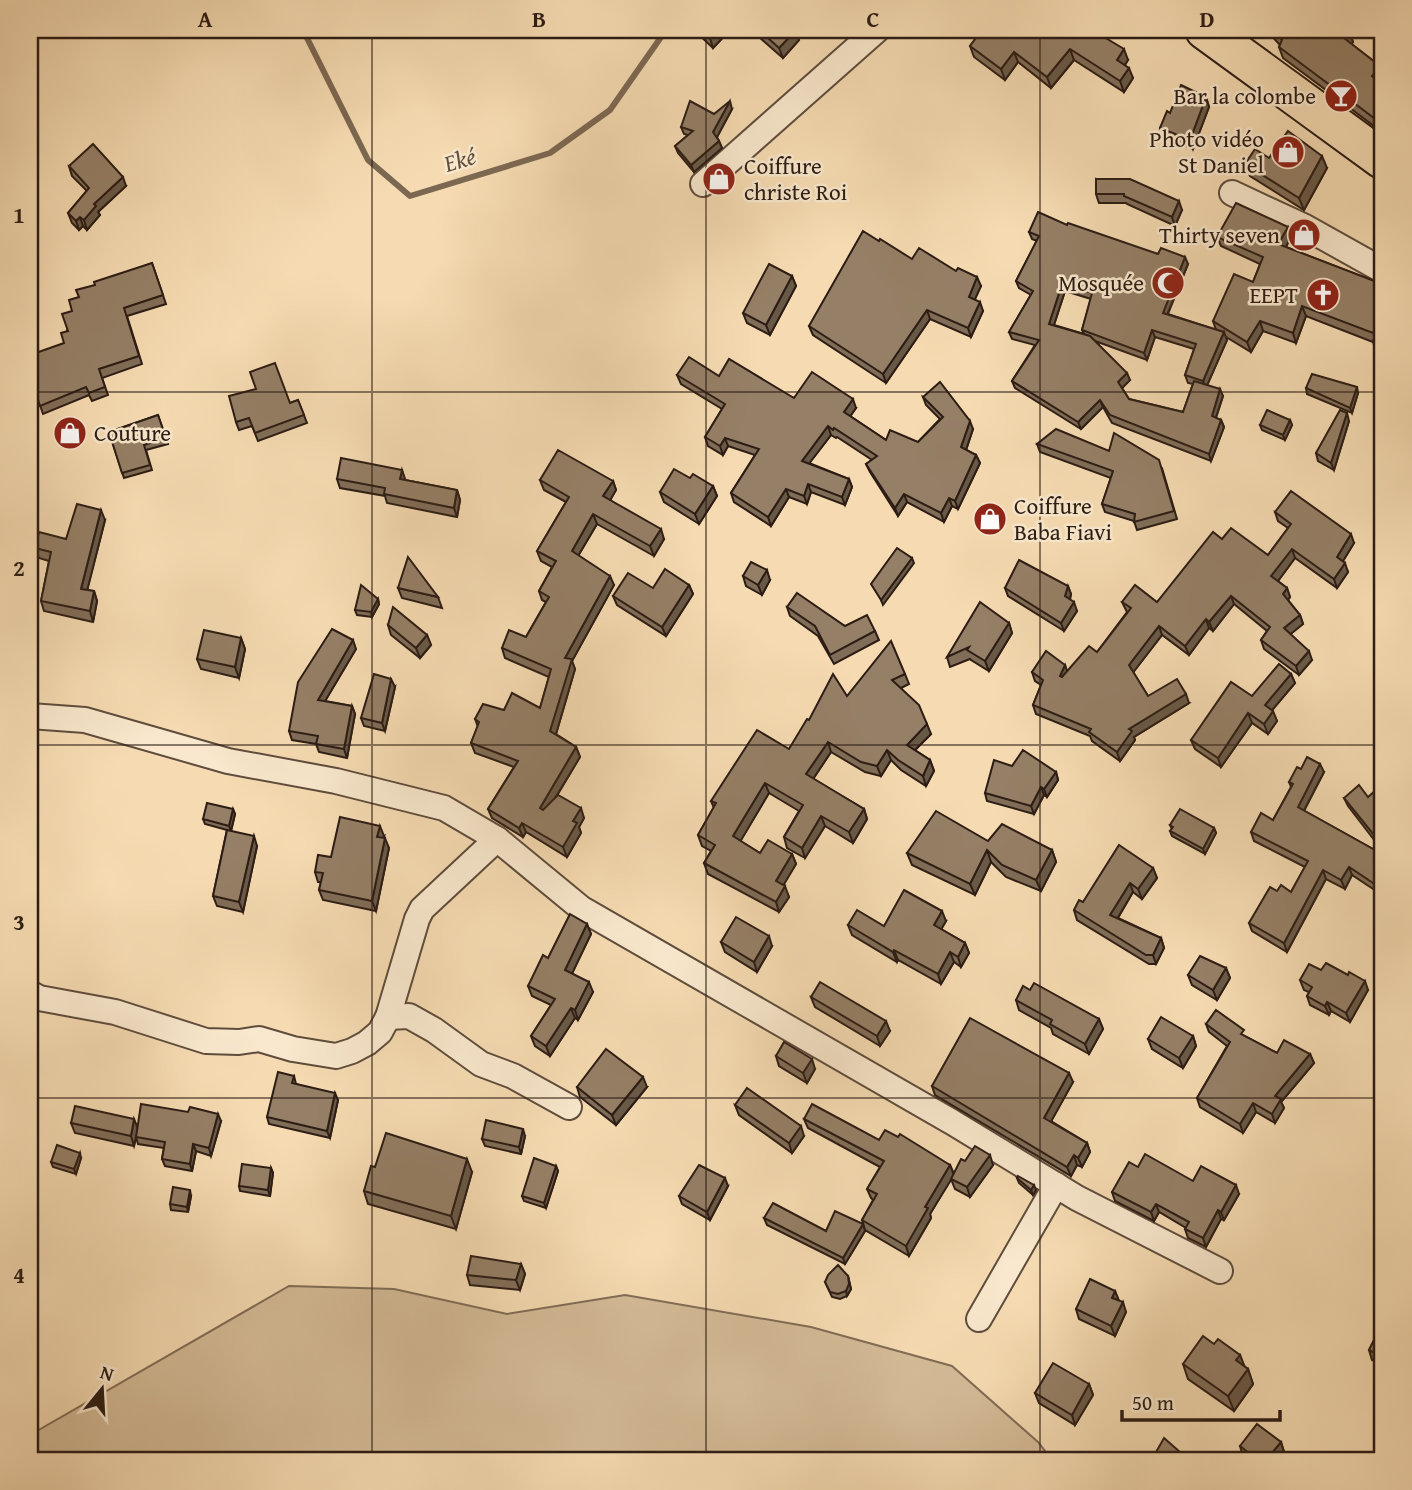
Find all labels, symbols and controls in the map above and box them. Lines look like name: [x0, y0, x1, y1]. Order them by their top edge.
text: A: [198, 2, 213, 35]
text: B: [532, 2, 546, 35]
text: C: [866, 2, 880, 35]
text: D: [1200, 2, 1215, 35]
bar icon: Bar la colombe: [1322, 77, 1360, 115]
place label: Bar la colombe: [1174, 79, 1316, 112]
place label: Photo vidéo St Daniel: [1149, 122, 1264, 181]
shop icon: Photo vidéo St Daniel: [1269, 133, 1307, 171]
water label: Eké: [439, 138, 482, 181]
place label: Coiffure christe Roi: [744, 149, 847, 208]
shop icon: Coiffure christe Roi: [700, 160, 738, 198]
text: 1: [13, 198, 25, 231]
shop icon: Thirty seven: [1285, 216, 1323, 254]
place label: Thirty seven: [1159, 218, 1280, 251]
mosque icon: Mosquée: [1149, 264, 1187, 302]
place label: Mosquée: [1058, 266, 1144, 299]
church icon: EEPT: [1304, 276, 1342, 314]
place label: EEPT: [1249, 278, 1298, 311]
shop icon: Couture: [51, 414, 89, 452]
place label: Couture: [94, 416, 171, 449]
place label: Coiffure Baba Fiavi: [1014, 489, 1112, 548]
shop icon: Coiffure Baba Fiavi: [971, 500, 1009, 538]
text: 2: [13, 551, 25, 584]
text: 3: [13, 905, 25, 938]
text: 4: [13, 1258, 25, 1291]
north arrow: [66, 1354, 136, 1424]
text: N: [97, 1358, 118, 1388]
scale bar: [1122, 1378, 1279, 1422]
text: 50 m: [1132, 1387, 1174, 1418]

